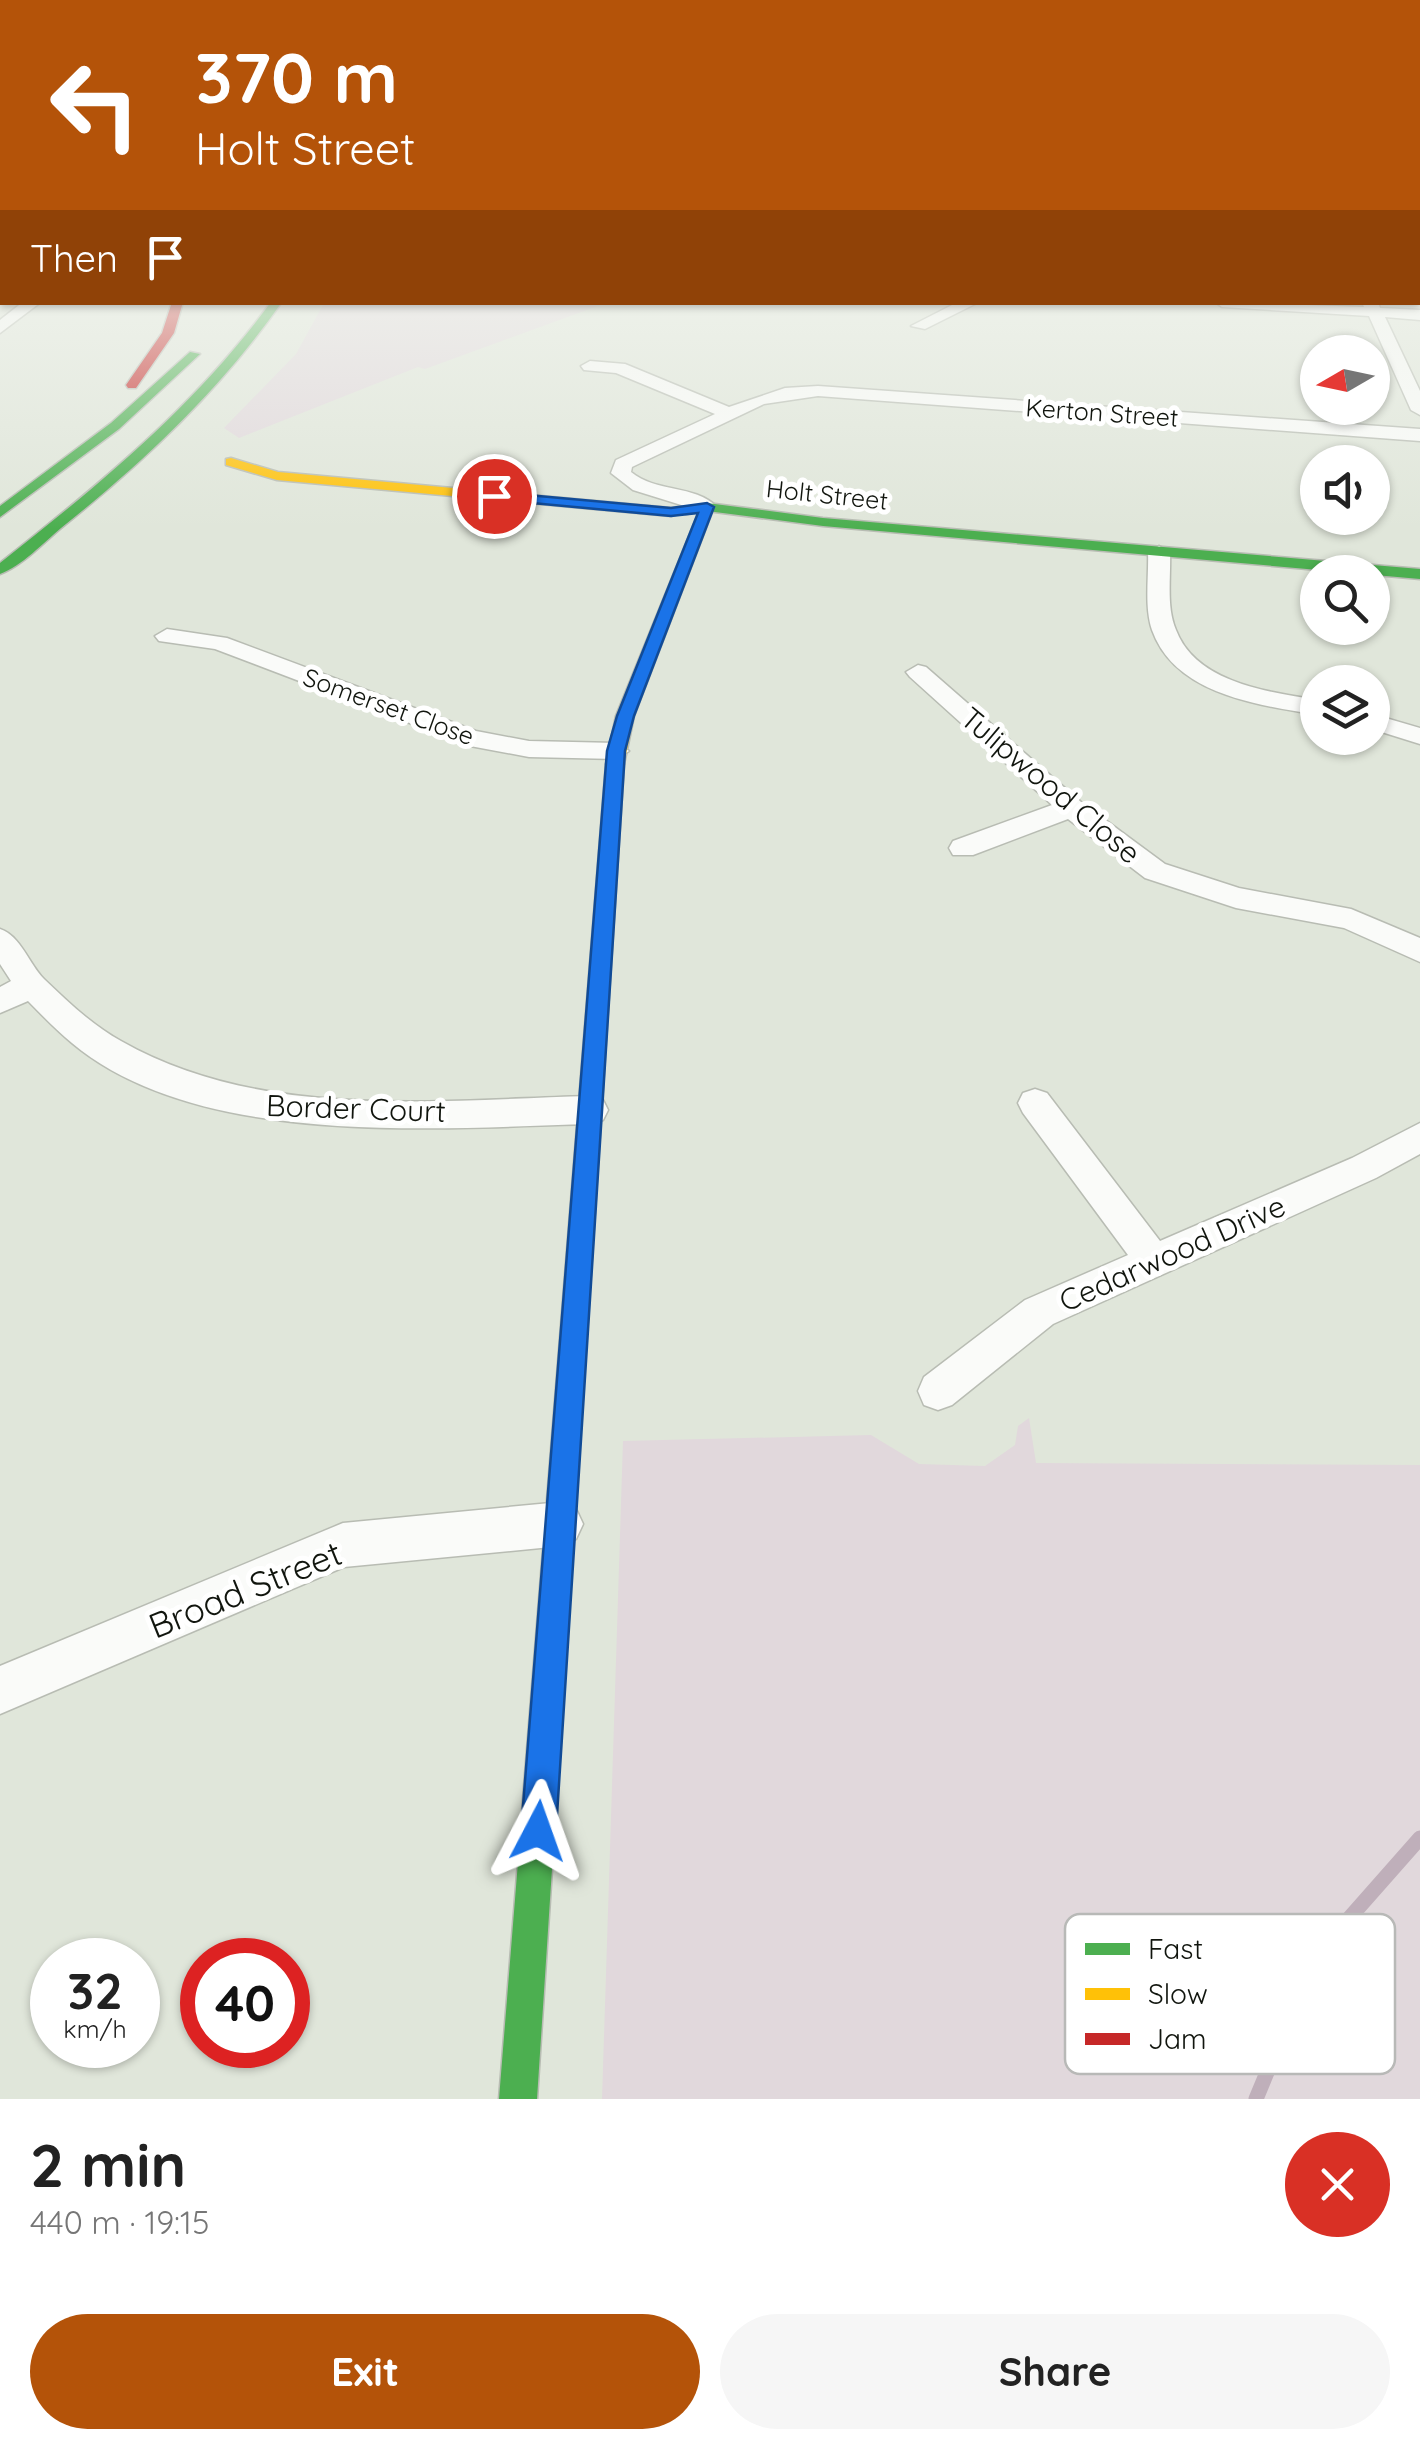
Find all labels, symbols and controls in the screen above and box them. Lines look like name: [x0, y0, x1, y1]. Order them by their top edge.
text: 370 m: [195, 33, 398, 121]
icon: left: [30, 40, 160, 170]
text: Holt Street: [195, 120, 415, 176]
icon: arrive: [138, 230, 193, 285]
text: Then: [30, 234, 118, 282]
north arrow: [1300, 335, 1390, 425]
map controls: [1300, 335, 1390, 755]
street label: Kerton Street: [1025, 391, 1179, 433]
button: sound: [1300, 445, 1390, 535]
pin: [452, 454, 537, 539]
icon: arrive: [467, 469, 522, 524]
street label: Holt Street: [765, 472, 889, 516]
button: search: [1300, 555, 1390, 645]
street label: Somerset Close: [299, 661, 479, 751]
button: layers: [1300, 665, 1390, 755]
street label: Tulipwood Close: [953, 699, 1149, 871]
street label: Border Court: [265, 1086, 447, 1130]
street label: Cedarwood Drive: [1053, 1186, 1291, 1320]
street label: Broad Street: [142, 1530, 348, 1648]
position arrow: [486, 1779, 590, 1883]
legend: [1065, 1914, 1395, 2074]
text: Fast: [1148, 1931, 1203, 1966]
speed limit sign: 40: [180, 1938, 310, 2068]
text: 32: [67, 1959, 123, 2022]
text: Slow: [1148, 1976, 1208, 2011]
text: km/h: [63, 2013, 127, 2044]
text: Jam: [1148, 2021, 1207, 2056]
text: 2 min: [30, 2127, 186, 2202]
button: close: [1285, 2132, 1390, 2237]
text: 440 m · 19:15: [30, 2202, 209, 2242]
button: Exit: [30, 2314, 700, 2429]
button: Share: [720, 2314, 1390, 2429]

